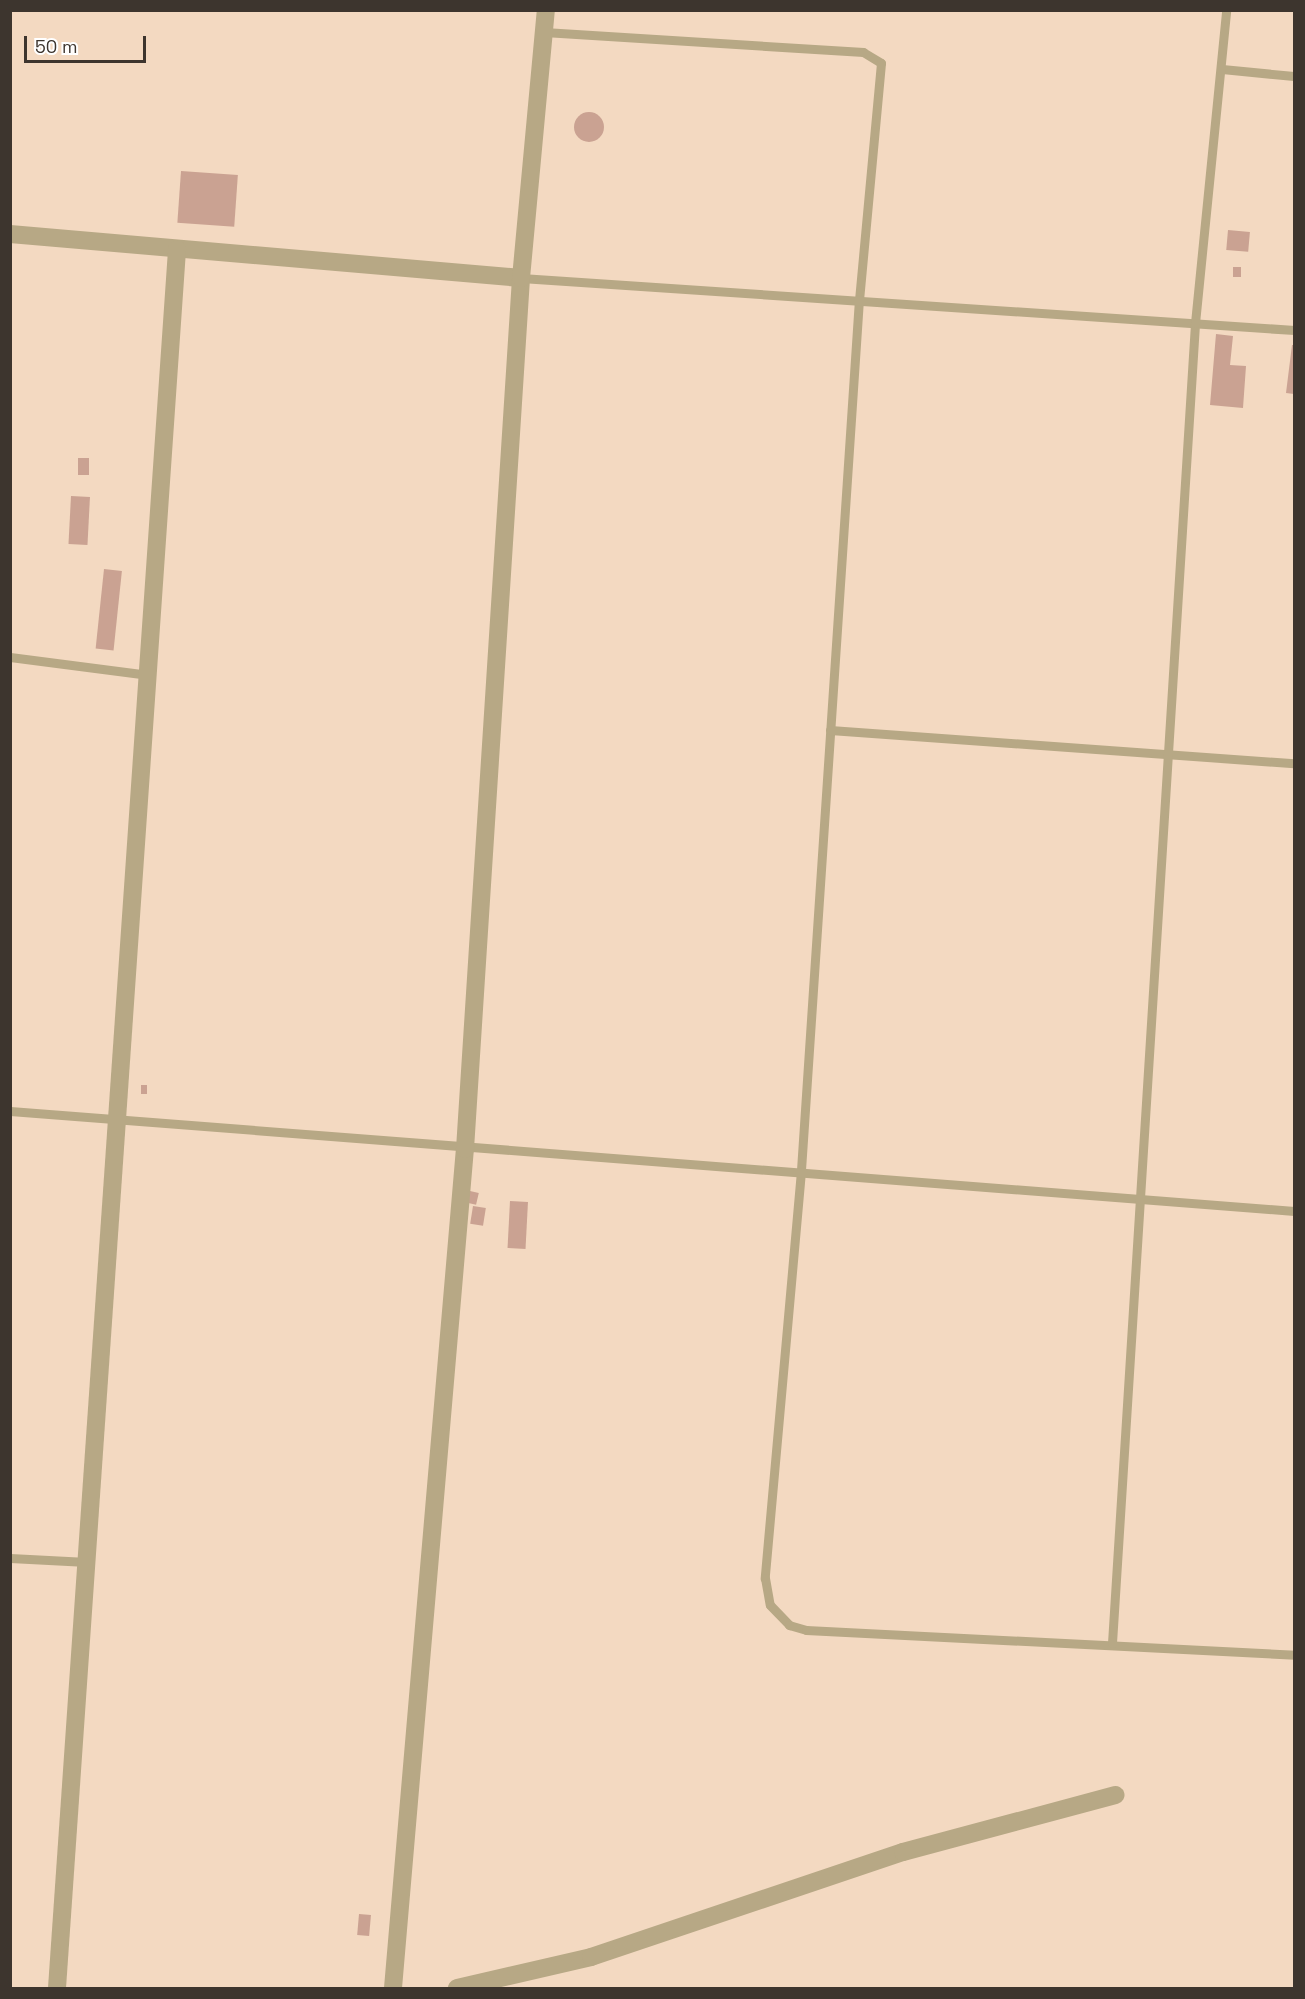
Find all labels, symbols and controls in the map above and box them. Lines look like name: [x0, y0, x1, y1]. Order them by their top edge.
scale bar: [27, 24, 148, 62]
text: 50 m: [35, 35, 77, 58]

